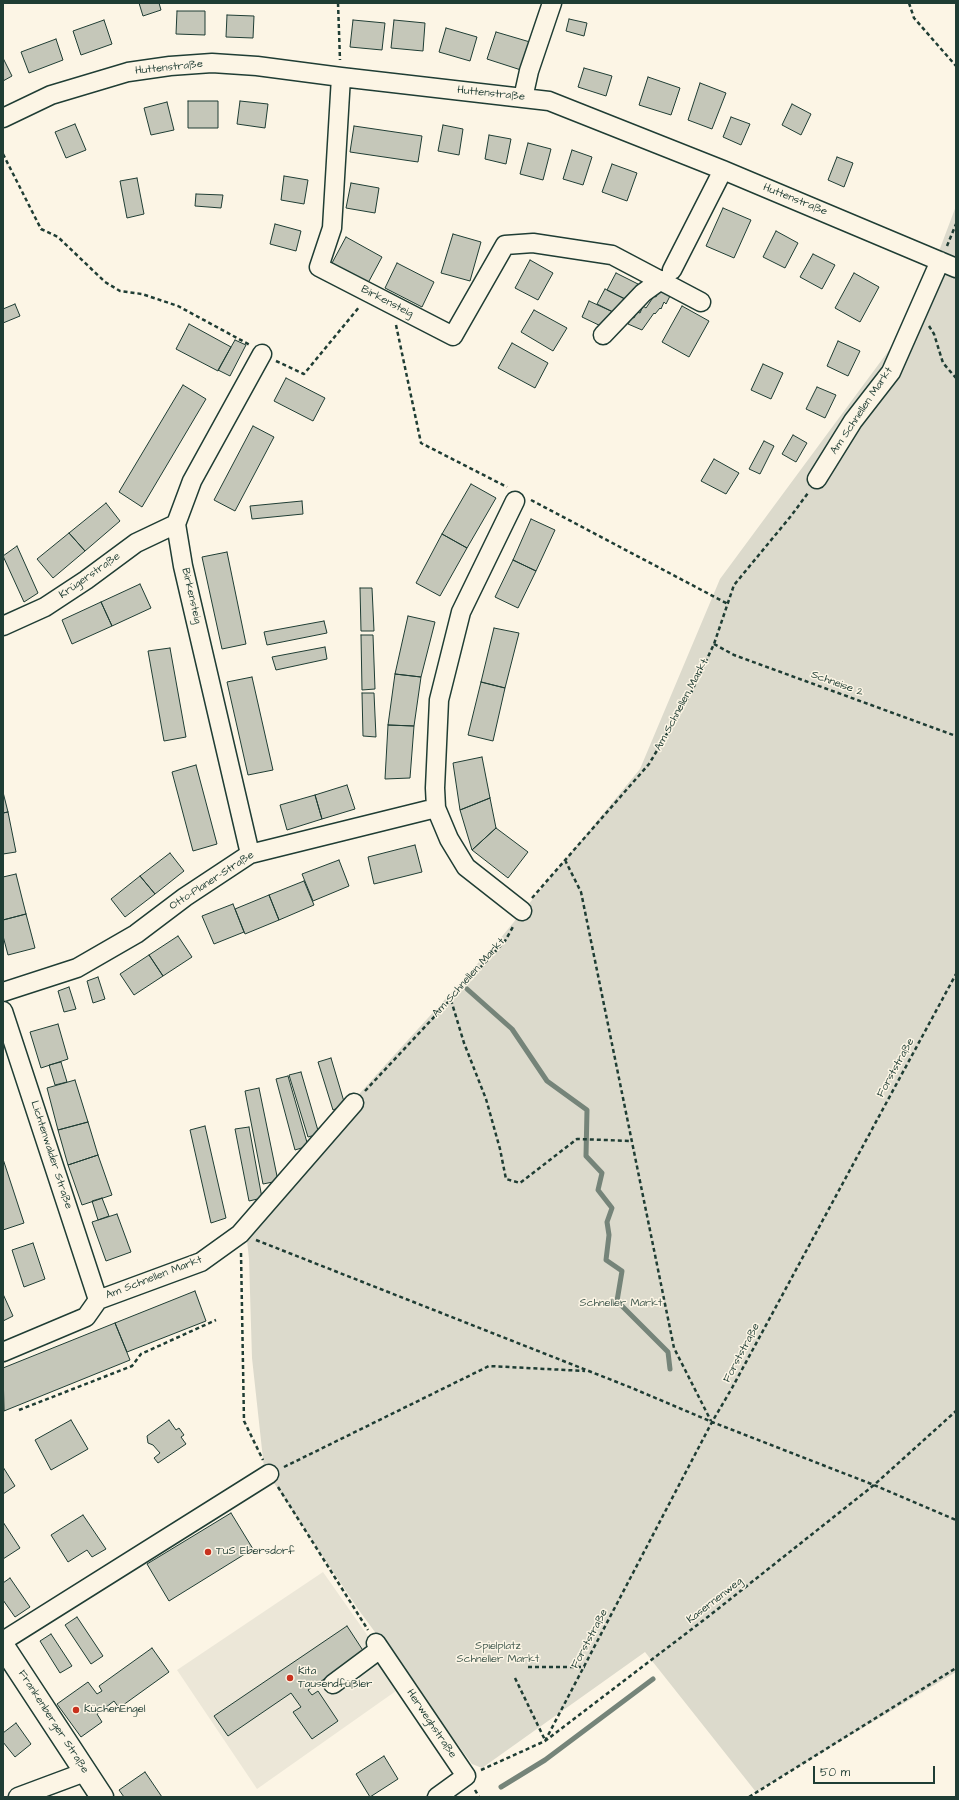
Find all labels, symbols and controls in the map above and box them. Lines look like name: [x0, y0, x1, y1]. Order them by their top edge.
street label: Huttenstraße: [134, 58, 204, 78]
street label: Huttenstraße: [456, 84, 526, 104]
street label: Huttenstraße: [761, 181, 829, 219]
street label: Birkensteig: [359, 283, 415, 321]
street label: Am Schnellen Markt: [828, 365, 896, 457]
street label: Krügerstraße: [57, 550, 123, 602]
street label: Birkensteig: [178, 567, 204, 625]
street label: Am Schnellen Markt: [652, 657, 712, 753]
street label: Schneise 2: [809, 668, 865, 700]
street label: Otto-Planer-Straße: [167, 849, 257, 913]
street label: Am Schnellen Markt: [430, 936, 508, 1020]
street label: Forststraße: [874, 1036, 918, 1100]
street label: Lichtenwalder Straße: [27, 1099, 75, 1211]
street label: Am Schnellen Markt: [104, 1254, 204, 1302]
park label: Schneller Markt: [580, 1297, 662, 1311]
street label: Forststraße: [721, 1321, 763, 1385]
place label: TuS Ebersdorf: [216, 1545, 295, 1559]
marker: TuS Ebersdorf: [203, 1547, 213, 1557]
street label: Kasernenweg: [684, 1575, 746, 1627]
street label: Forststraße: [569, 1607, 611, 1671]
park label: Spielplatz Schneller Markt: [457, 1640, 539, 1666]
place label: Kita Tausendfüßler: [298, 1665, 372, 1691]
street label: Frankenberger Straße: [15, 1668, 91, 1776]
marker: Kita Tausendfüßler: [285, 1673, 295, 1683]
street label: Herweghstraße: [403, 1687, 459, 1761]
place label: KüchenEngel: [84, 1703, 145, 1717]
marker: KüchenEngel: [71, 1705, 81, 1715]
scale bar: [815, 1758, 937, 1784]
text: 50 m: [820, 1764, 850, 1781]

